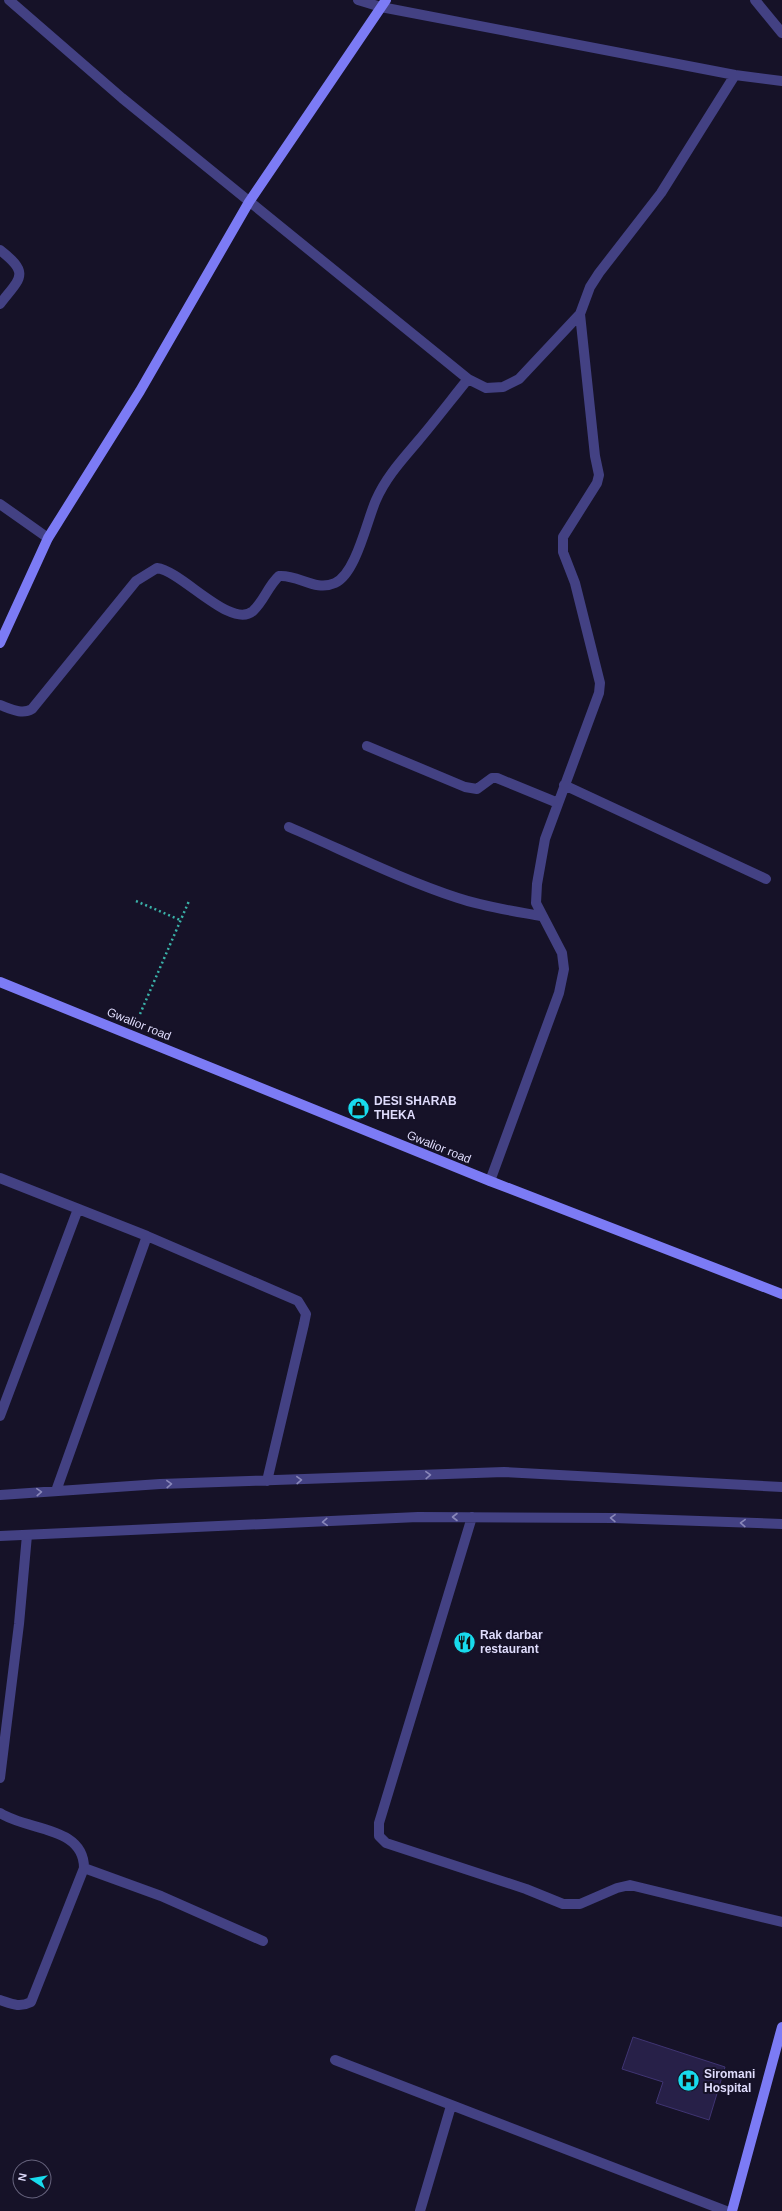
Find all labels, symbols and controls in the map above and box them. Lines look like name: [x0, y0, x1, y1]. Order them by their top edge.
street label: Gwalior road: [105, 1005, 173, 1043]
place label: DESI SHARAB THEKA: [374, 1094, 457, 1122]
shop icon: DESI SHARAB THEKA: [346, 1095, 372, 1121]
street label: Gwalior road: [405, 1128, 473, 1166]
one-way arrow: [425, 1471, 431, 1479]
one-way arrow: [296, 1475, 302, 1484]
one-way arrow: [166, 1480, 172, 1488]
one-way arrow: [36, 1487, 42, 1496]
one-way arrow: [452, 1513, 458, 1521]
one-way arrow: [610, 1514, 616, 1522]
one-way arrow: [322, 1517, 328, 1526]
one-way arrow: [740, 1519, 746, 1527]
place label: Rak darbar restaurant: [480, 1628, 543, 1656]
restaurant icon: Rak darbar restaurant: [451, 1629, 477, 1655]
place label: Siromani Hospital: [704, 2067, 755, 2095]
hospital icon: Siromani Hospital: [676, 2068, 702, 2094]
north arrow: [12, 2159, 52, 2199]
text: N: [16, 2172, 29, 2182]

